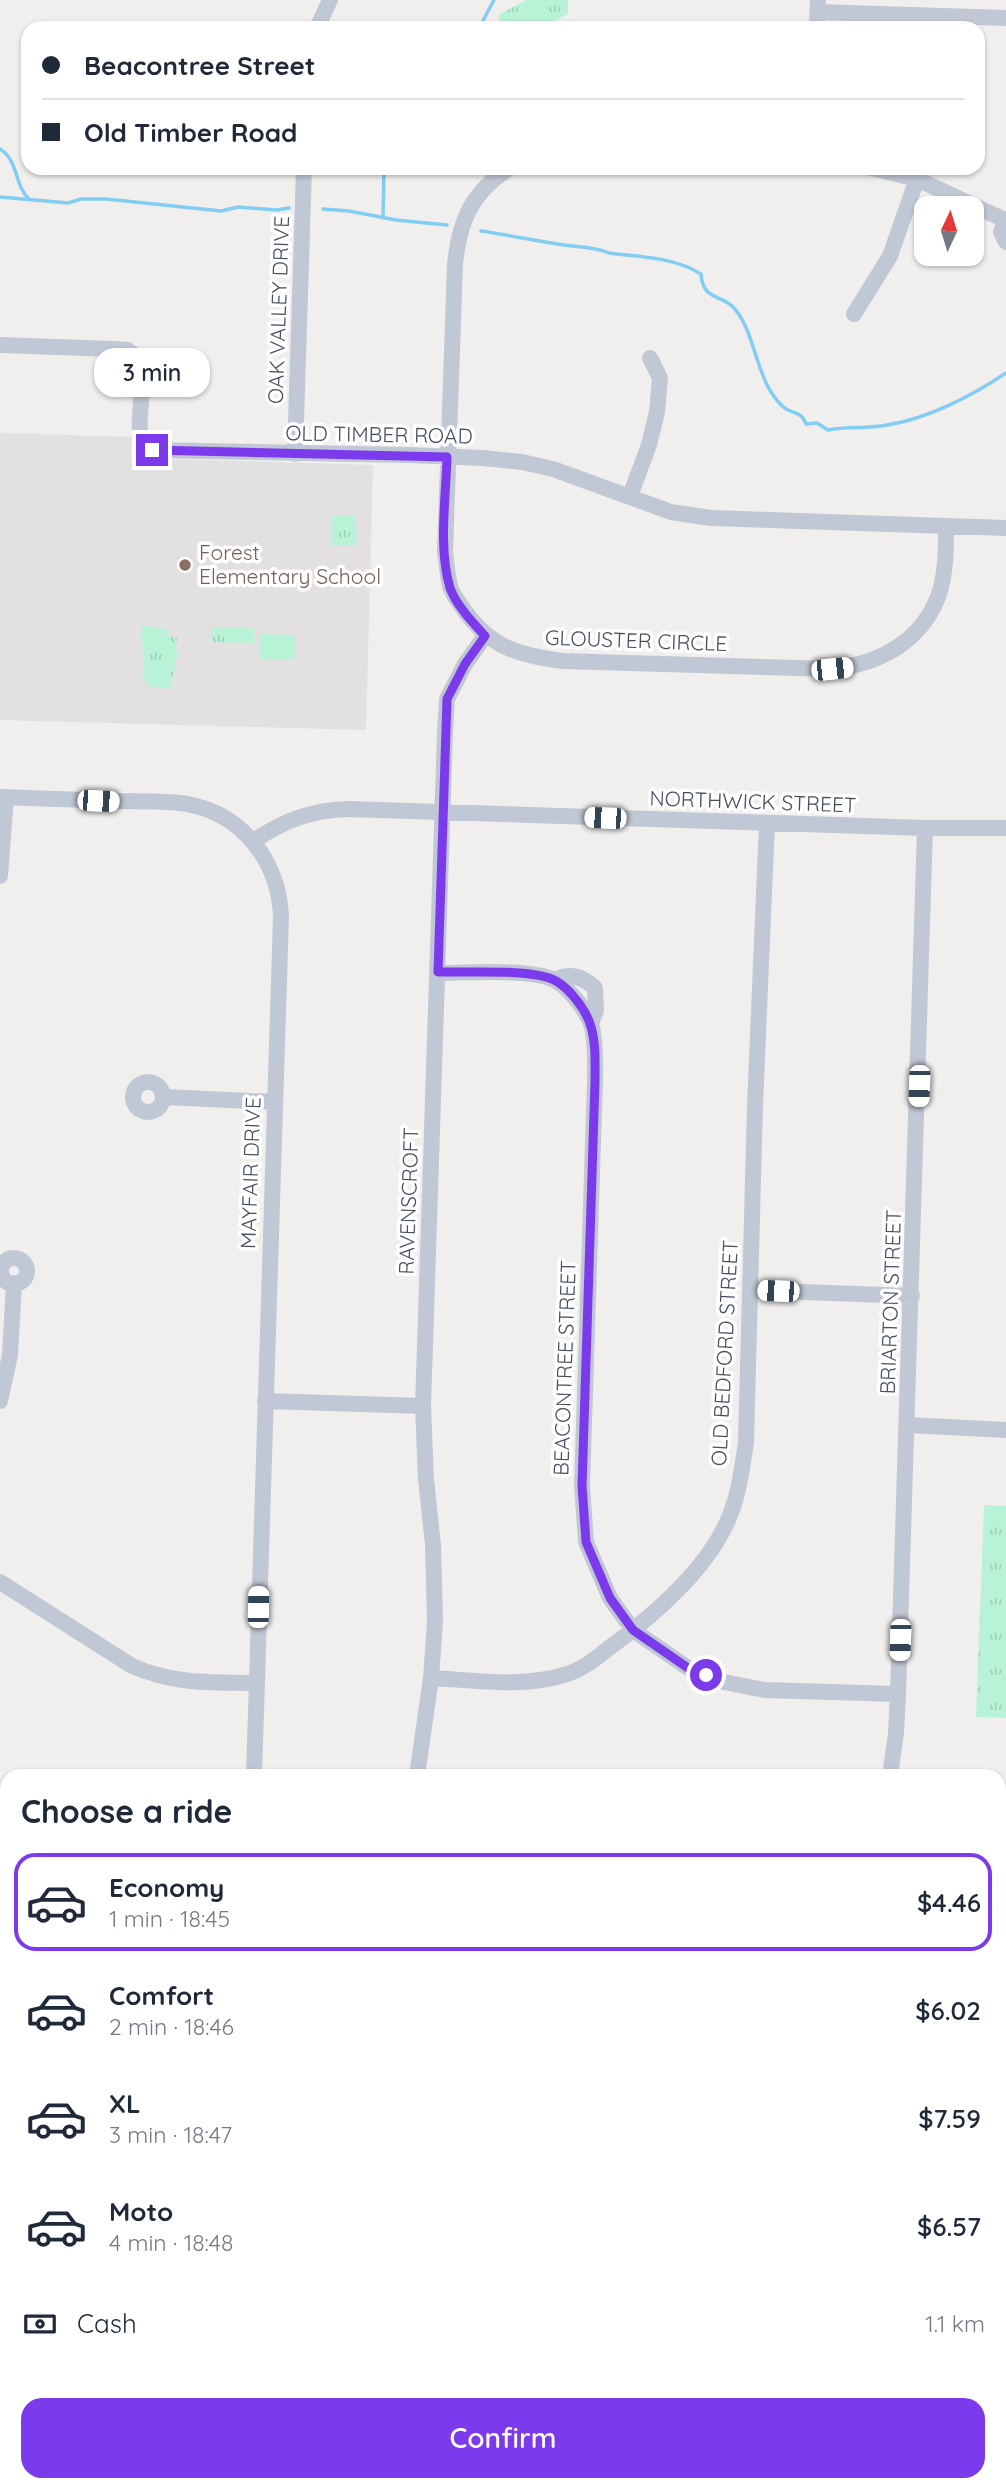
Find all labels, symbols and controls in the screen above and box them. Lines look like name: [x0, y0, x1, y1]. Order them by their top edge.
text: Beacontree Street: [84, 49, 316, 82]
text: Old Timber Road: [84, 116, 297, 149]
north arrow: [914, 196, 984, 266]
map controls: [914, 196, 984, 266]
street label: OAK VALLEY DRIVE: [262, 215, 294, 405]
callout: 3 min: [94, 349, 210, 398]
text: 3 min: [123, 358, 181, 387]
street label: OLD TIMBER ROAD: [285, 419, 473, 449]
route end: [136, 434, 168, 466]
place label: Forest Elementary School: [199, 539, 381, 589]
marker: Forest Elementary School: [177, 557, 193, 573]
street label: GLOUSTER CIRCLE: [545, 624, 728, 656]
car: [811, 656, 854, 682]
street label: NORTHWICK STREET: [649, 784, 857, 818]
car: [77, 790, 120, 812]
car: [584, 807, 627, 829]
car: [908, 1065, 931, 1107]
street label: MAYFAIR DRIVE: [234, 1097, 266, 1249]
street label: RAVENSCROFT: [392, 1127, 424, 1275]
street label: BRIARTON STREET: [874, 1209, 906, 1395]
street label: OLD BEDFORD STREET: [705, 1239, 743, 1467]
street label: BEACONTREE STREET: [547, 1260, 581, 1476]
car: [757, 1280, 800, 1302]
car: [248, 1586, 269, 1628]
car: [889, 1619, 912, 1661]
route start: [690, 1659, 722, 1691]
text: Choose a ride: [21, 1791, 233, 1831]
icon: car: [25, 1871, 88, 1934]
text: Economy: [109, 1871, 224, 1904]
text: $4.46: [917, 1886, 981, 1919]
text: 1 min · 18:45: [109, 1904, 230, 1933]
icon: car: [25, 1979, 88, 2042]
text: Comfort: [109, 1979, 214, 2012]
text: $6.02: [915, 1994, 981, 2027]
text: 2 min · 18:46: [109, 2012, 234, 2041]
icon: car: [25, 2087, 88, 2150]
text: XL: [109, 2087, 141, 2120]
text: $7.59: [918, 2102, 981, 2135]
text: 3 min · 18:47: [109, 2120, 232, 2149]
icon: car: [25, 2195, 88, 2258]
text: Moto: [109, 2195, 173, 2228]
text: $6.57: [917, 2210, 981, 2243]
text: 4 min · 18:48: [109, 2228, 233, 2257]
icon: cash: [21, 2305, 59, 2343]
text: Cash: [77, 2307, 137, 2340]
text: 1.1 km: [925, 2309, 985, 2338]
button: Confirm: [21, 2398, 985, 2478]

